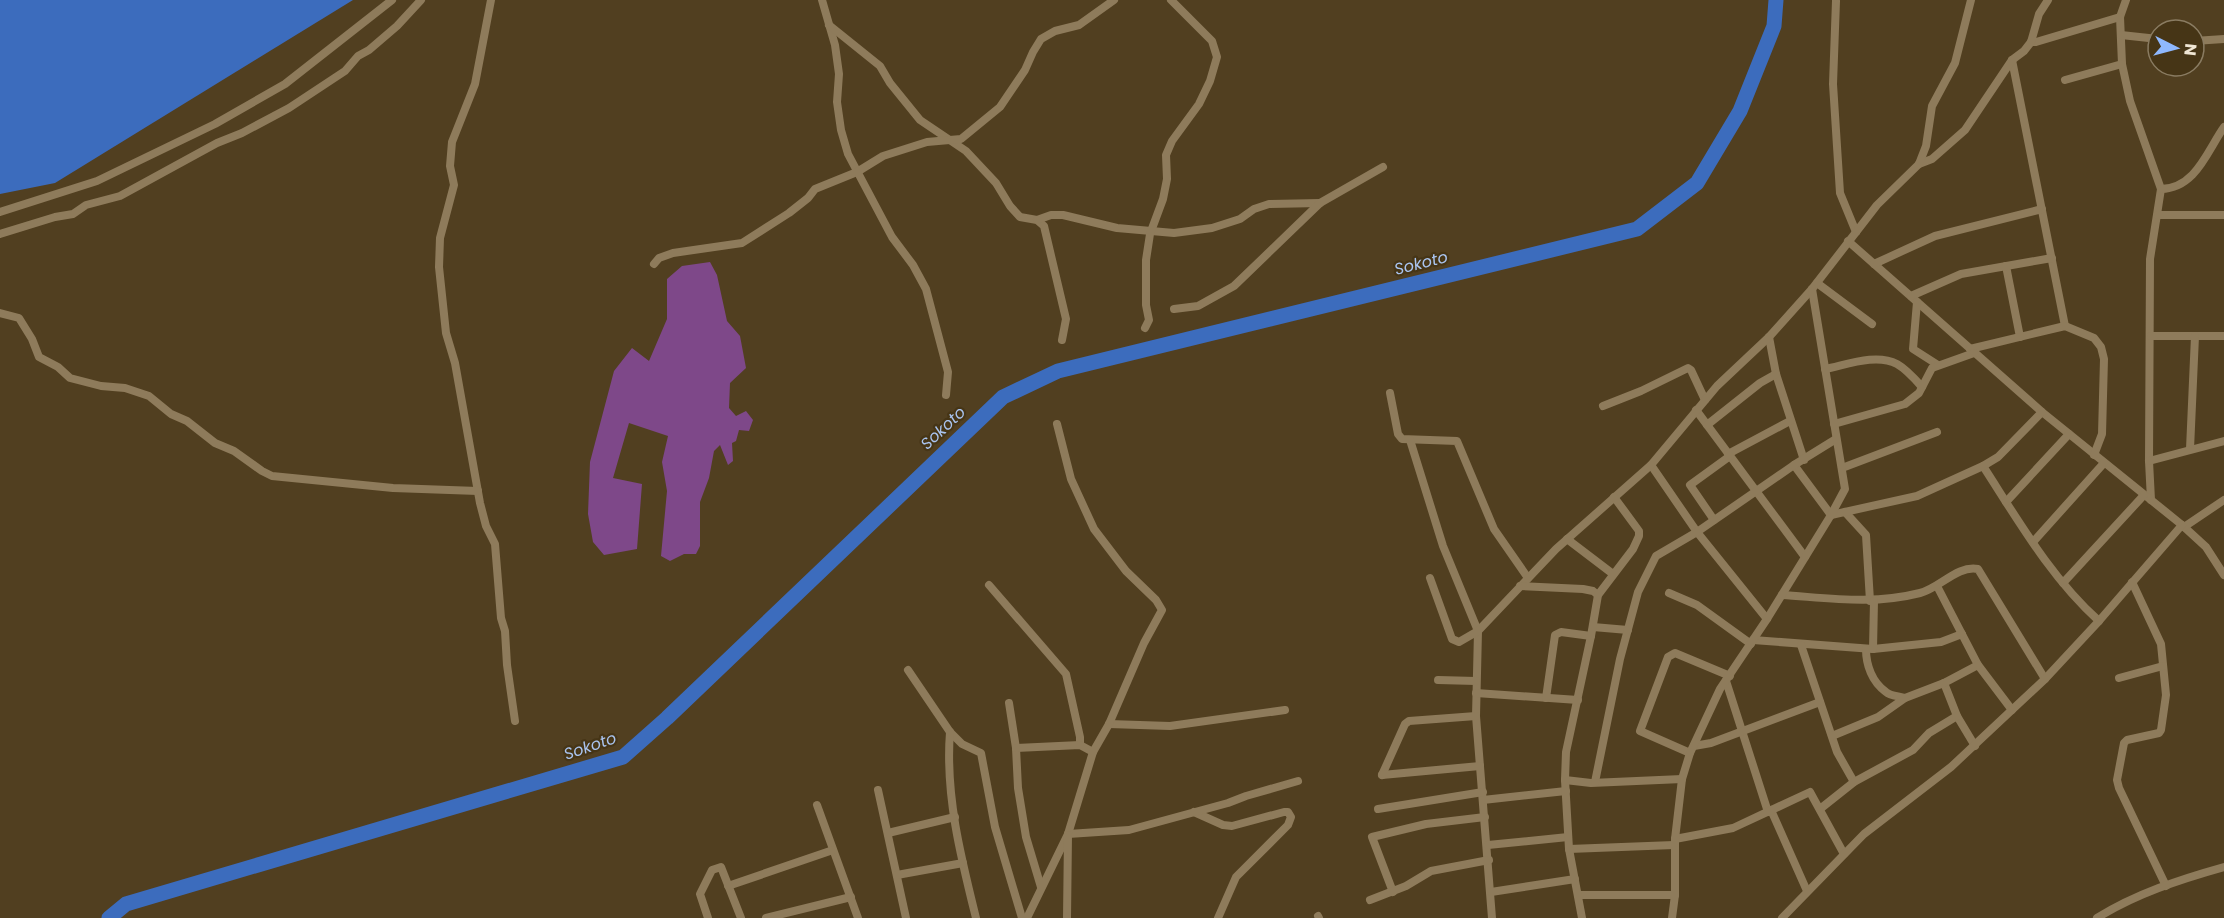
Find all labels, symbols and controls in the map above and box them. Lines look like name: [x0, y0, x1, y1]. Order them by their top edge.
north arrow: [2146, 18, 2206, 78]
text: N: [2178, 42, 2202, 57]
water label: Sokoto: [1392, 245, 1450, 281]
water label: Sokoto: [915, 401, 971, 455]
water label: Sokoto: [561, 726, 619, 766]

